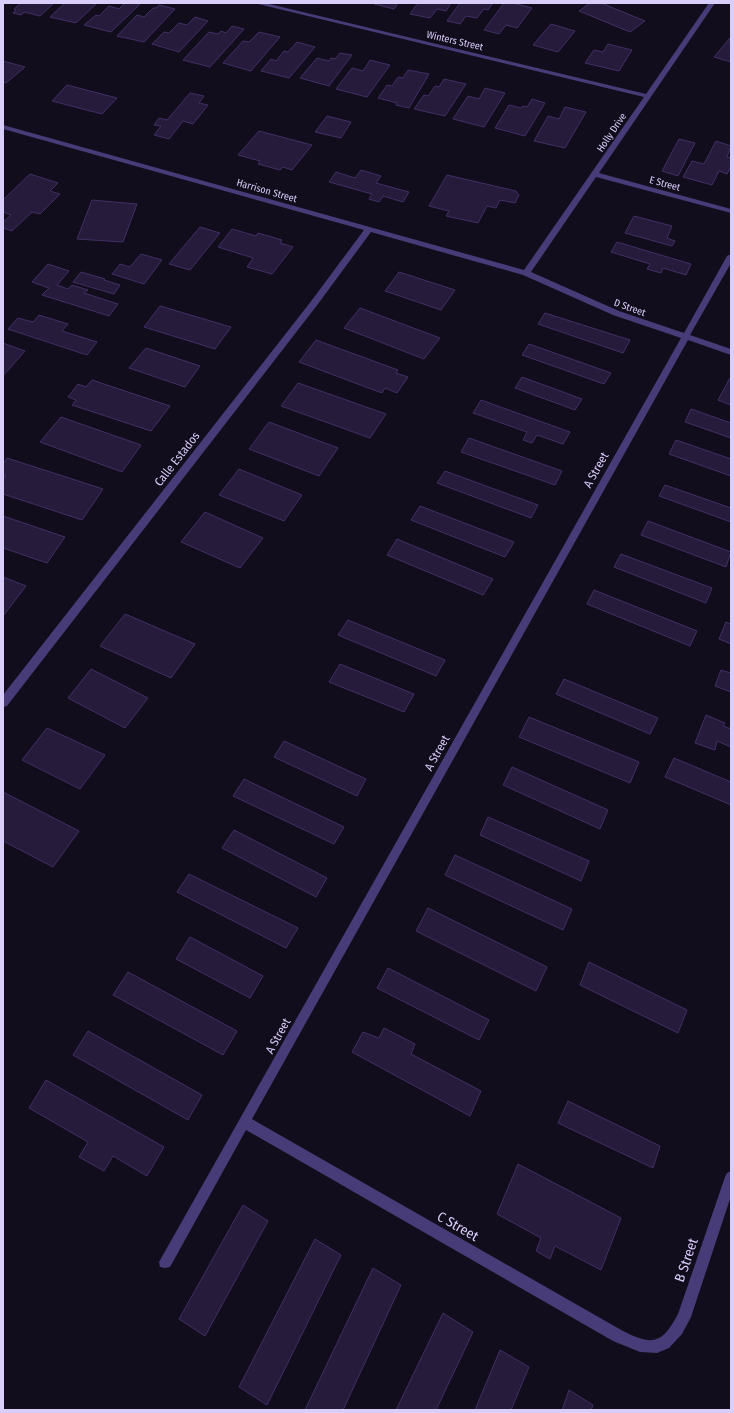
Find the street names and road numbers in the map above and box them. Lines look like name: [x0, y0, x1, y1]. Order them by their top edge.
street label: Winters Street: [425, 29, 485, 53]
street label: Holly Drive: [594, 111, 629, 154]
street label: E Street: [648, 174, 682, 194]
street label: Harrison Street: [235, 177, 299, 206]
street label: D Street: [612, 297, 648, 319]
street label: Calle Estados: [151, 429, 203, 489]
street label: A Street: [581, 450, 612, 490]
street label: A Street: [422, 733, 453, 773]
street label: A Street: [263, 1016, 294, 1056]
street label: C Street: [434, 1208, 482, 1245]
street label: B Street: [671, 1236, 702, 1284]

